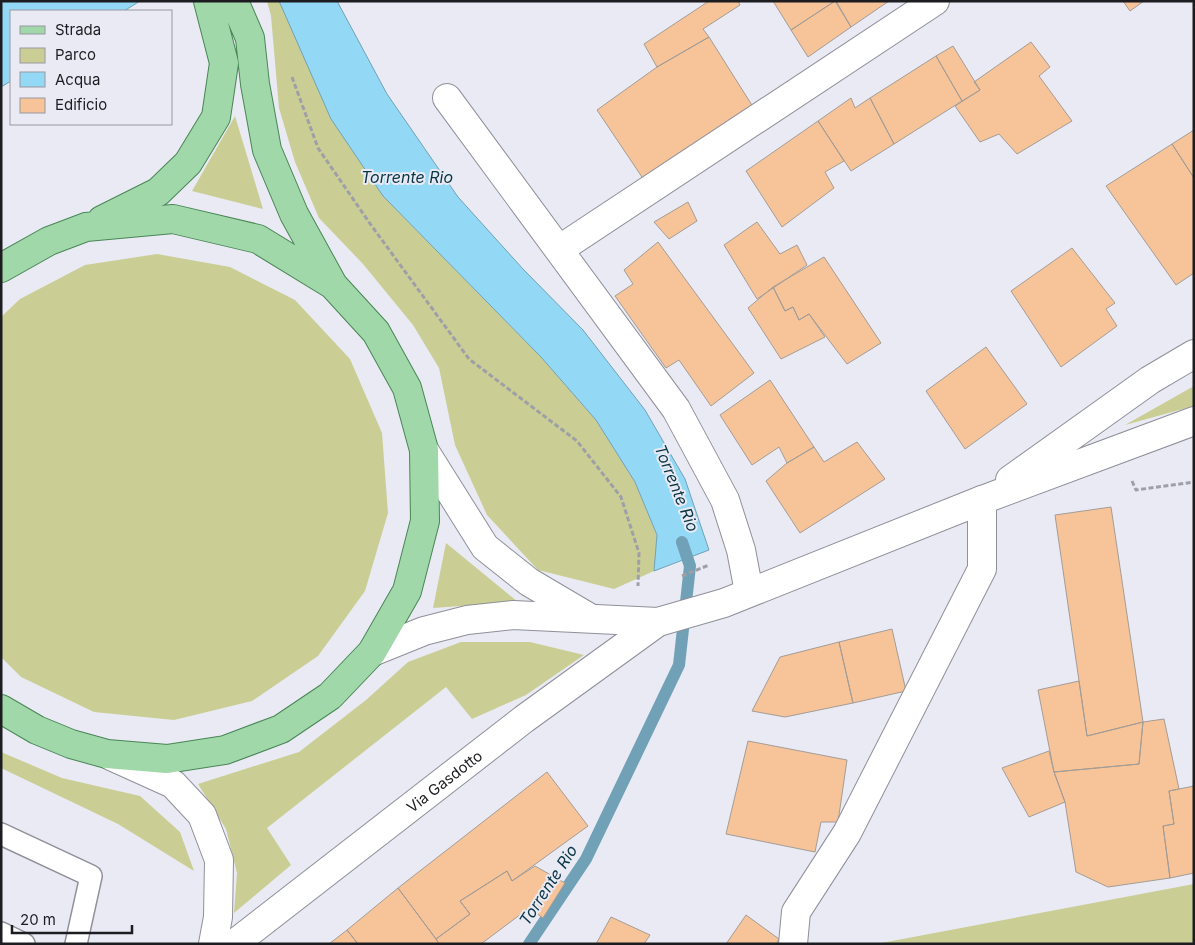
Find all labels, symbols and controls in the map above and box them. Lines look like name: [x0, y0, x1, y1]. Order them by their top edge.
legend: [10, 10, 172, 125]
text: Strada: [55, 20, 101, 39]
text: Parco: [55, 45, 96, 64]
text: Acqua: [55, 70, 100, 89]
text: Edificio: [55, 95, 107, 114]
water label: Torrente Rio: [361, 167, 453, 187]
water label: Torrente Rio: [650, 442, 704, 534]
street label: Via Gasdotto: [403, 746, 486, 816]
water label: Torrente Rio: [515, 841, 581, 929]
scale bar: [12, 902, 132, 934]
text: 20 m: [20, 910, 56, 929]

